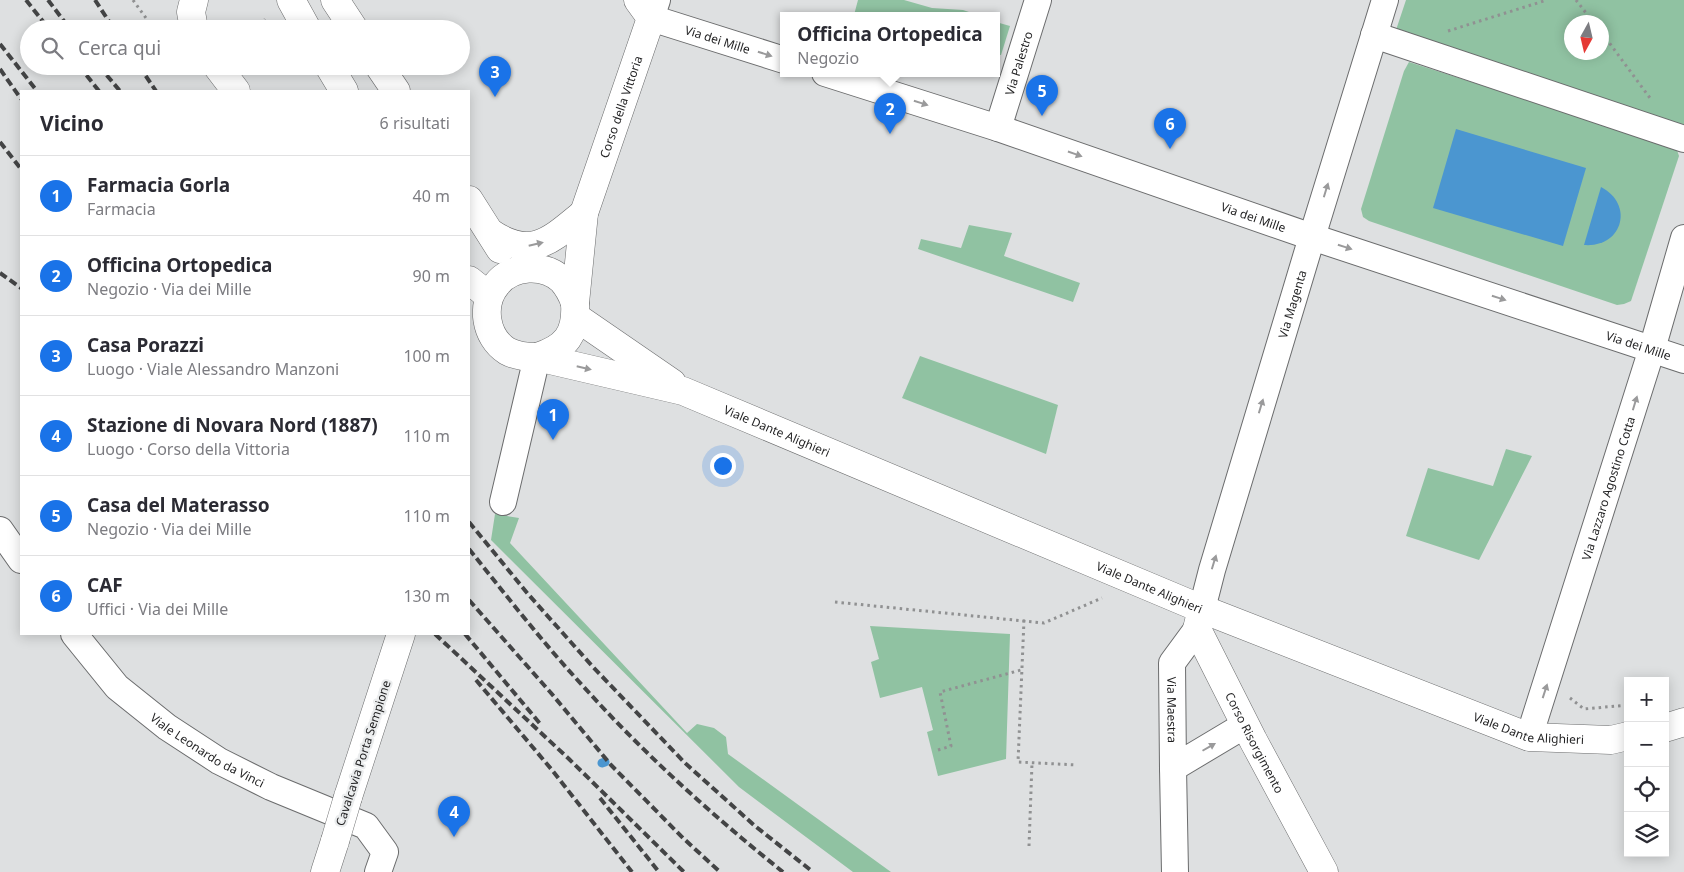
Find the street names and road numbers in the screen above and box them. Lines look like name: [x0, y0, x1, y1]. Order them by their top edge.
street label: Via dei Mille: [683, 21, 753, 57]
street label: Via Palestro: [1000, 29, 1036, 97]
street label: Corso della Vittoria: [595, 53, 646, 160]
street label: Via dei Mille: [1219, 198, 1288, 236]
street label: Via Magenta: [1274, 268, 1310, 340]
street label: Via dei Mille: [1604, 326, 1674, 364]
street label: Viale Dante Alighieri: [721, 401, 833, 460]
street label: Via Lazzaro Agostino Cotta: [1577, 414, 1639, 562]
street label: Viale Dante Alighieri: [1094, 557, 1205, 617]
street label: Via Maestra: [1164, 677, 1181, 743]
street label: Cavalcavia Porta Sempione: [331, 678, 395, 828]
street label: Corso Risorgimento: [1222, 689, 1288, 796]
street label: Viale Dante Alighieri: [1471, 708, 1584, 748]
street label: Viale Leonardo da Vinci: [147, 709, 268, 791]

